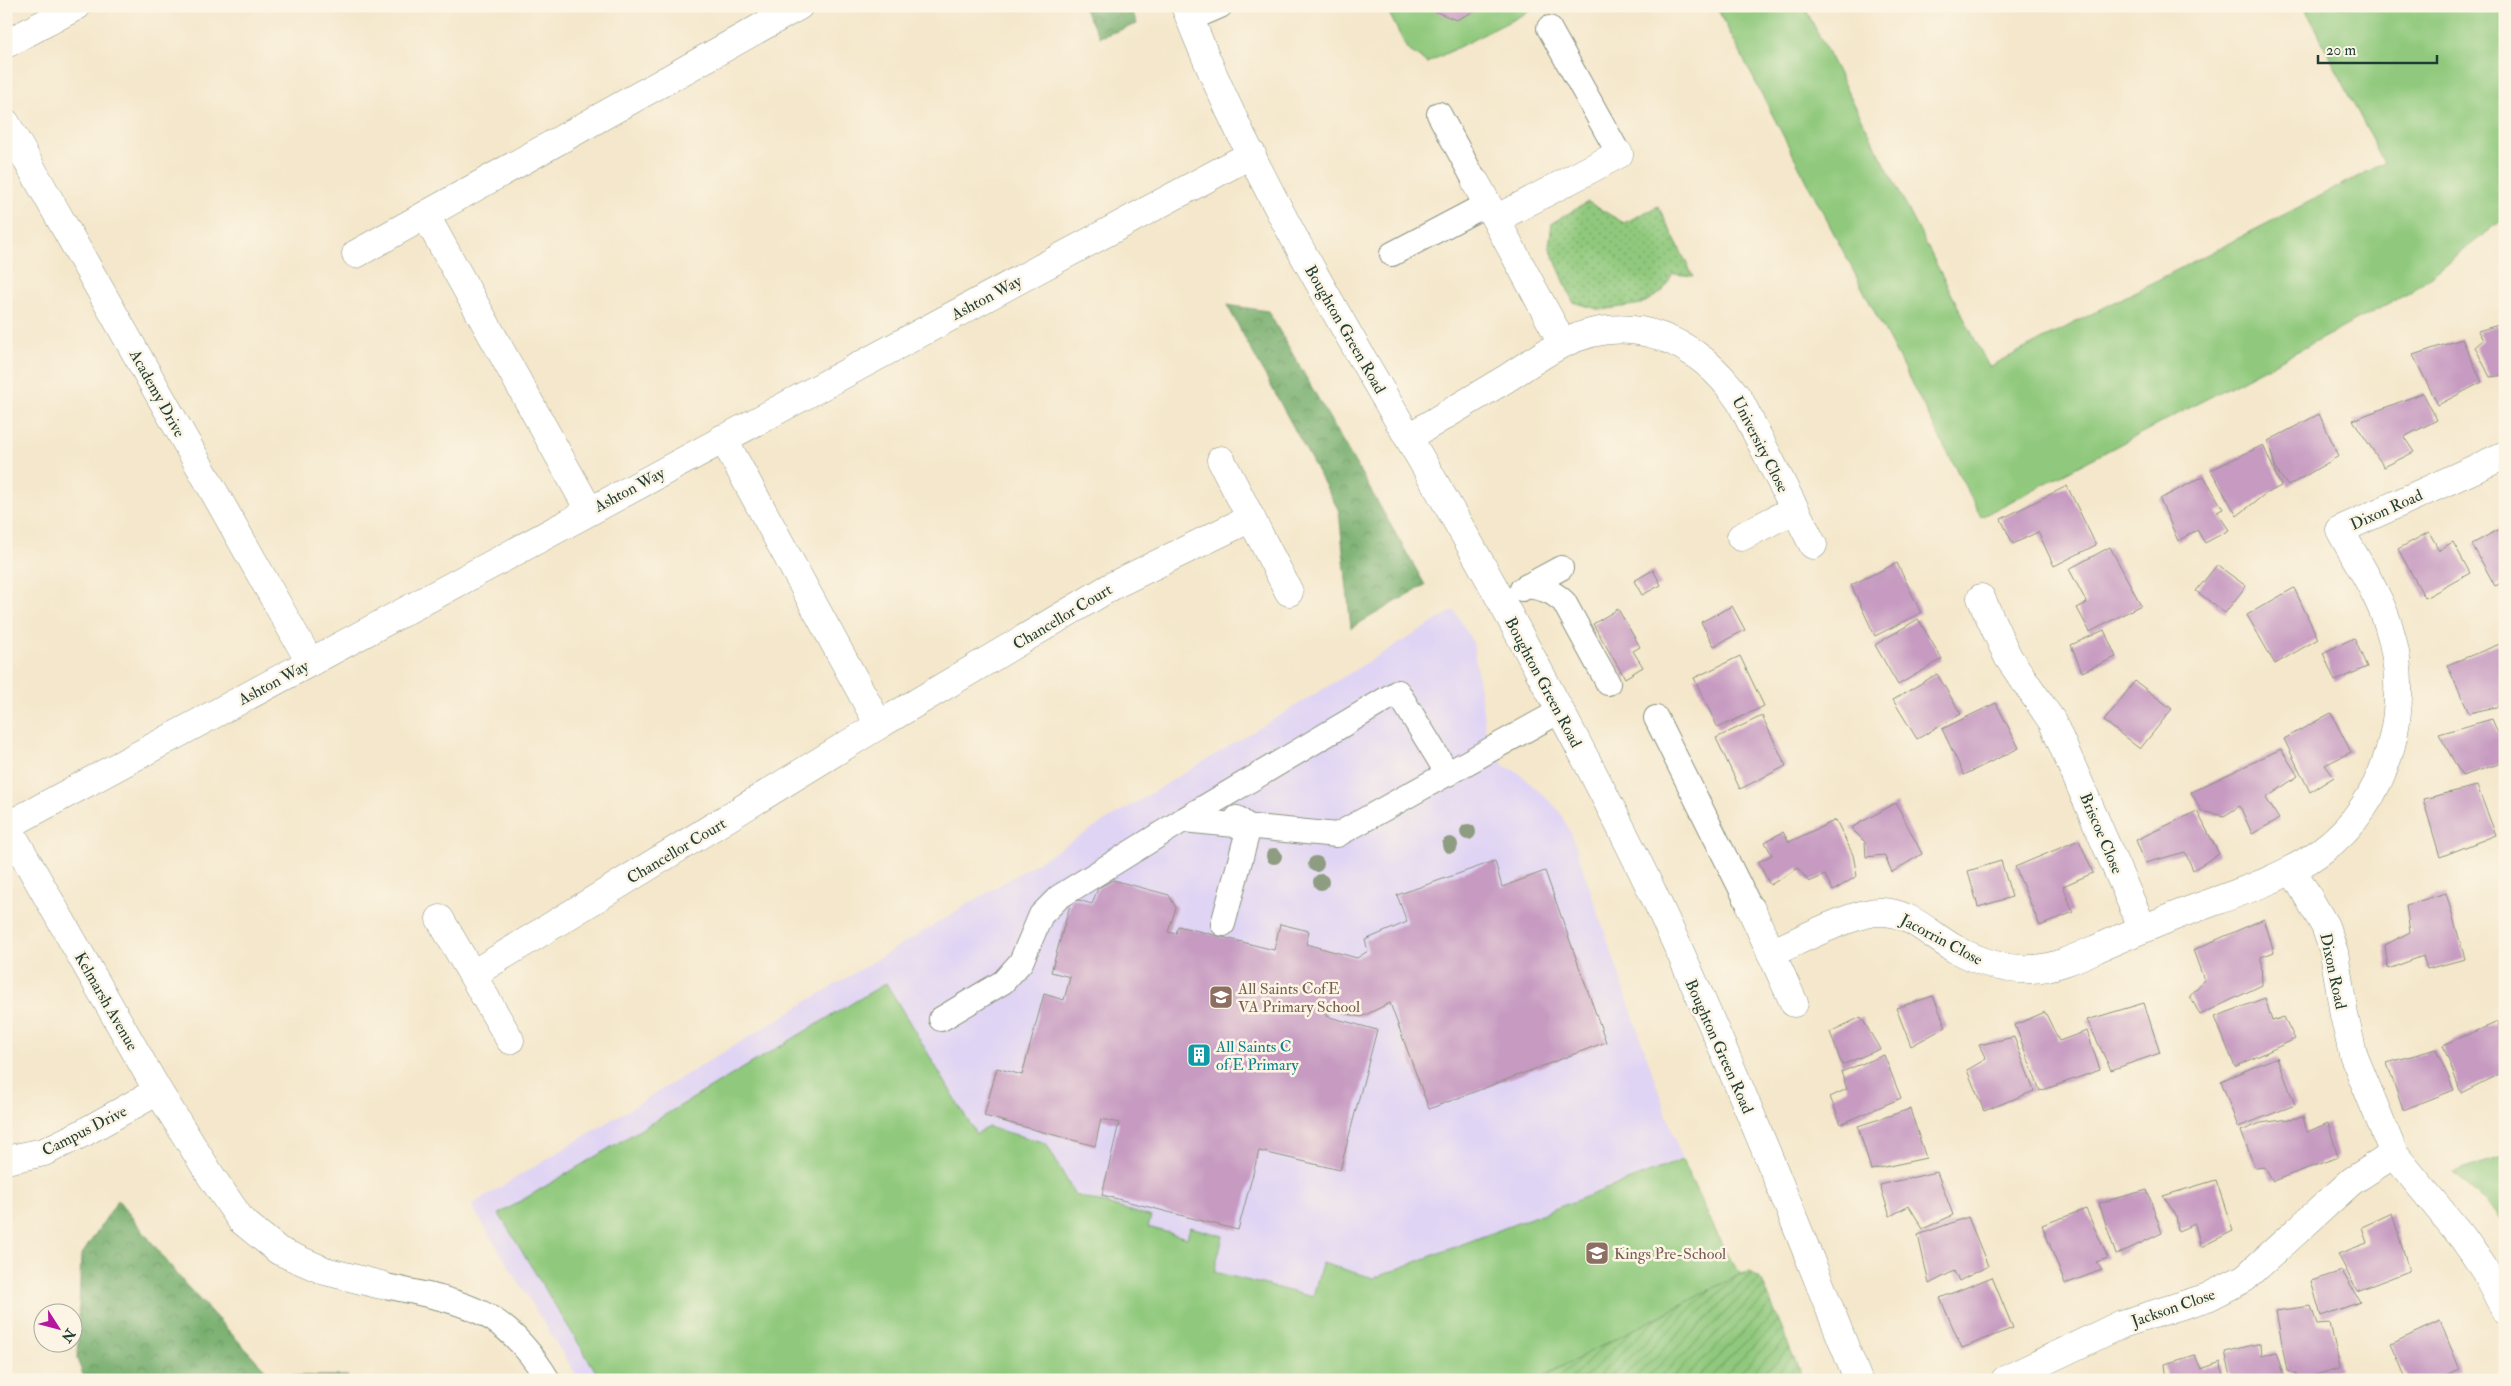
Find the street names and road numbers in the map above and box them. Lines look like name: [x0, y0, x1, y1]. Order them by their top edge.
street label: Boughton Green Road: [1300, 262, 1390, 397]
street label: Ashton Way: [947, 271, 1026, 325]
street label: Academy Drive: [124, 345, 190, 441]
street label: University Close: [1727, 393, 1793, 496]
street label: Ashton Way: [590, 463, 669, 517]
street label: Dixon Road: [2347, 485, 2426, 535]
street label: Chancellor Court: [1009, 579, 1116, 654]
street label: Boughton Green Road: [1500, 614, 1586, 751]
street label: Ashton Way: [234, 656, 313, 710]
street label: Briscoe Close: [2075, 790, 2127, 877]
street label: Chancellor Court: [623, 813, 730, 888]
street label: Jacorrin Close: [1896, 909, 1986, 971]
street label: Dixon Road: [2315, 931, 2351, 1011]
street label: Kelmarsh Avenue: [70, 949, 143, 1054]
street label: Boughton Green Road: [1680, 976, 1758, 1117]
street label: Campus Drive: [39, 1101, 131, 1162]
street label: Jackson Close: [2128, 1284, 2218, 1333]

